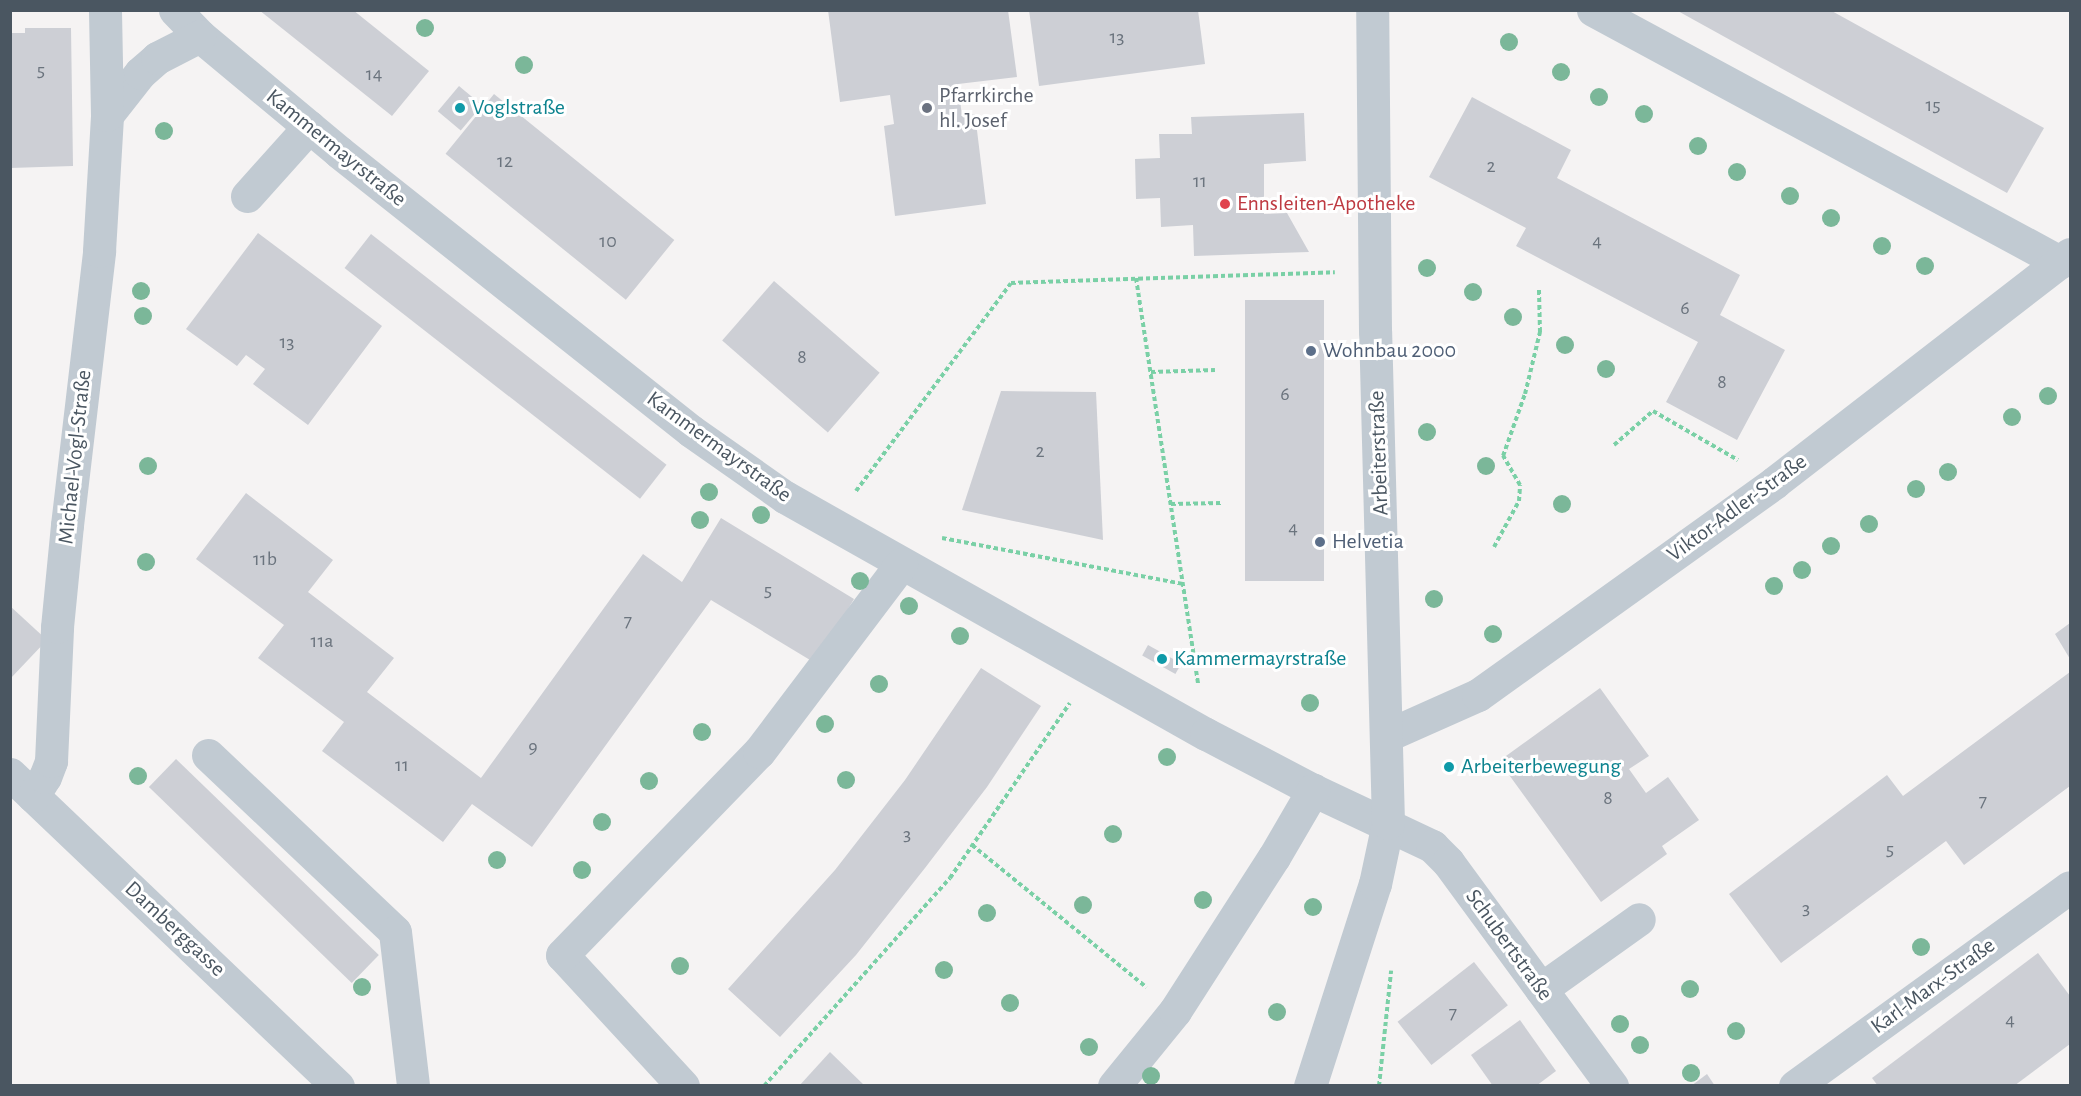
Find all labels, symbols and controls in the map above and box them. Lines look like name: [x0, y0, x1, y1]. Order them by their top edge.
house number: 13: [1109, 25, 1125, 49]
house number: 5: [37, 58, 45, 82]
house number: 14: [366, 62, 382, 86]
place label: Pfarrkirche hl. Josef: [939, 82, 1034, 134]
street label: Kammermayrstraße: [261, 83, 411, 213]
house number: 15: [1925, 93, 1941, 117]
place label: Voglstraße: [472, 95, 565, 121]
marker: Voglstraße: [453, 101, 467, 115]
marker: Pfarrkirche hl. Josef: [920, 101, 934, 115]
house number: 12: [497, 149, 513, 173]
house number: 2: [1486, 154, 1496, 178]
house number: 11: [1193, 169, 1207, 193]
place label: Ennsleiten-Apotheke: [1237, 191, 1415, 217]
marker: Ennsleiten-Apotheke: [1218, 197, 1232, 211]
house number: 10: [599, 229, 617, 253]
house number: 4: [1592, 229, 1602, 253]
house number: 6: [1680, 296, 1690, 320]
house number: 13: [279, 330, 295, 354]
place label: Wohnbau 2000: [1323, 338, 1456, 364]
marker: Wohnbau 2000: [1304, 344, 1318, 358]
house number: 8: [797, 345, 807, 369]
street label: Michael-Vogl-Straße: [53, 368, 97, 546]
house number: 8: [1717, 370, 1727, 394]
house number: 6: [1280, 382, 1290, 406]
street label: Kammermayrstraße: [641, 386, 797, 508]
street label: Arbeiterstraße: [1364, 390, 1394, 516]
house number: 2: [1035, 439, 1045, 463]
street label: Viktor-Adler-Straße: [1662, 448, 1812, 568]
house number: 4: [1288, 516, 1298, 540]
place label: Helvetia: [1332, 529, 1404, 555]
marker: Helvetia: [1313, 535, 1327, 549]
house number: 11b: [253, 547, 277, 571]
house number: 5: [764, 578, 772, 602]
house number: 7: [624, 609, 632, 633]
house number: 11a: [311, 629, 333, 653]
place label: Kammermayrstraße: [1174, 646, 1347, 672]
marker: Kammermayrstraße: [1155, 652, 1169, 666]
house number: 9: [528, 735, 538, 759]
house number: 11: [395, 753, 409, 777]
place label: Arbeiterbewegung: [1461, 754, 1621, 780]
marker: Arbeiterbewegung: [1442, 760, 1456, 774]
house number: 8: [1603, 786, 1613, 810]
house number: 7: [1979, 789, 1987, 813]
house number: 3: [903, 822, 911, 846]
house number: 5: [1886, 837, 1894, 861]
street label: Damberggasse: [119, 876, 231, 982]
street label: Schubertstraße: [1460, 884, 1558, 1006]
house number: 3: [1802, 896, 1810, 920]
street label: Karl-Marx-Straße: [1866, 932, 2000, 1040]
house number: 7: [1449, 1001, 1457, 1025]
house number: 4: [2005, 1008, 2015, 1032]

